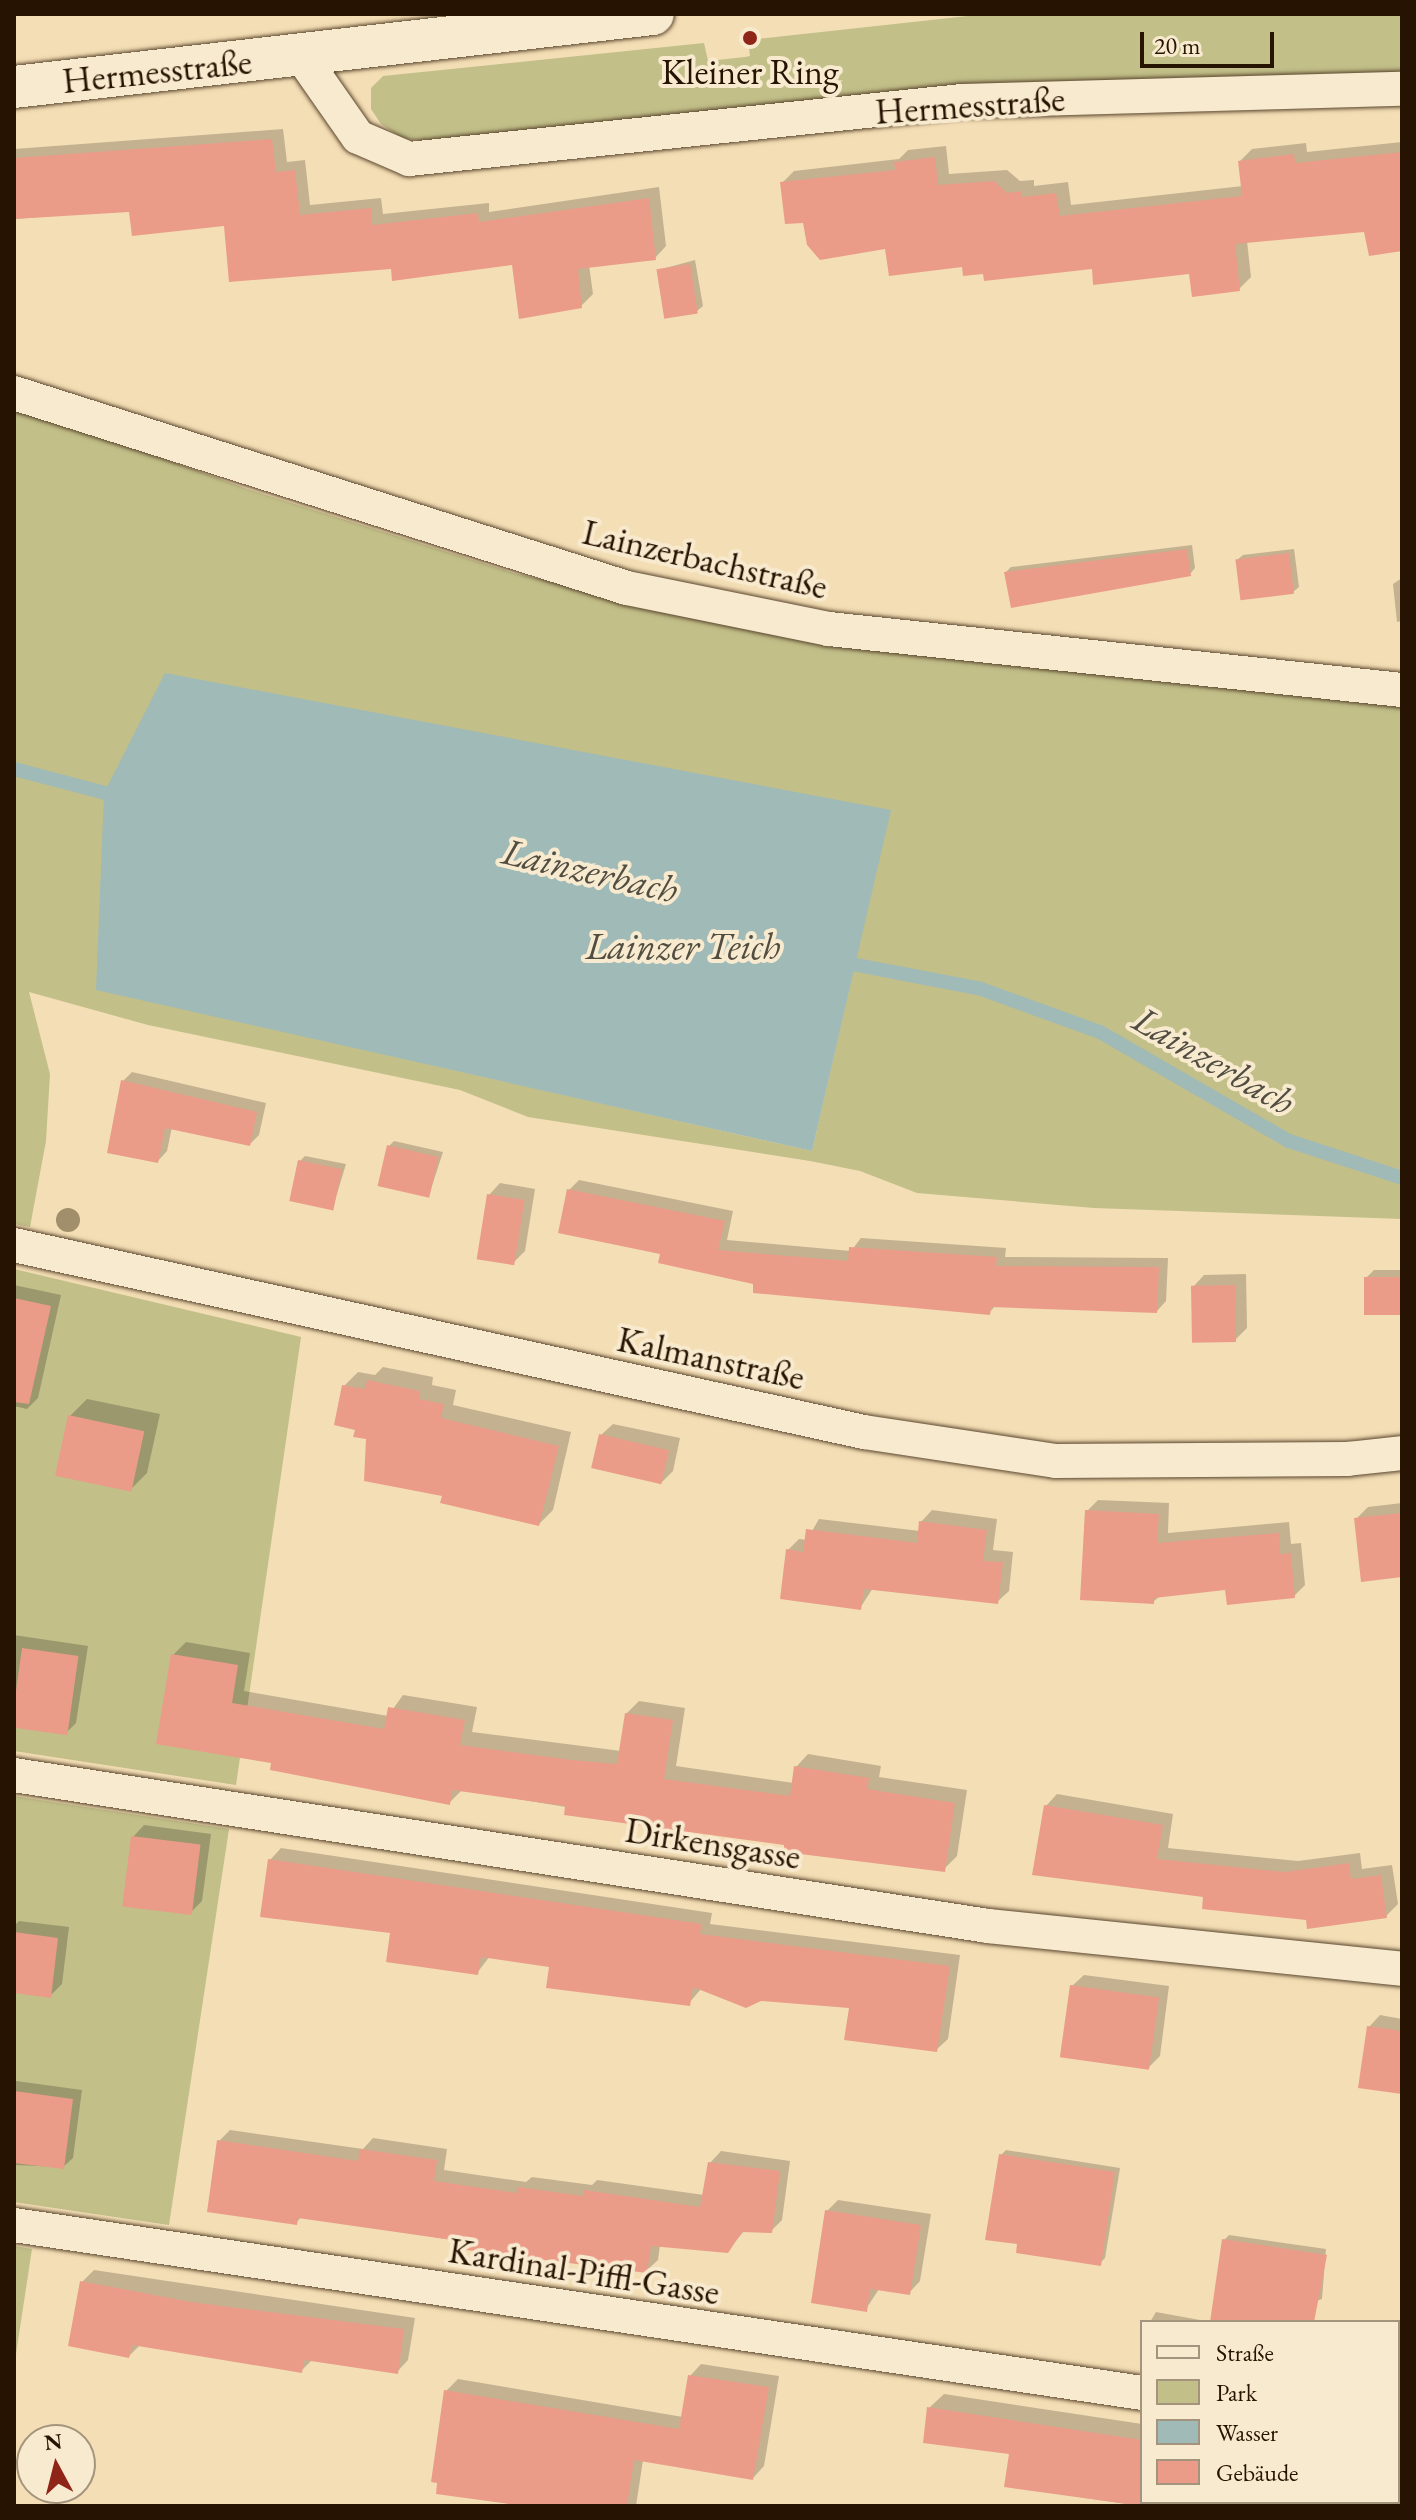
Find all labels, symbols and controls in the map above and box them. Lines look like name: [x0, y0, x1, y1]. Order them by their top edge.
scale bar: [1144, 16, 1278, 66]
marker: Kleiner Ring: [741, 29, 759, 47]
text: 20 m: [1154, 30, 1201, 61]
street label: Hermesstraße: [60, 40, 254, 102]
place label: Kleiner Ring: [661, 50, 839, 94]
street label: Hermesstraße: [874, 77, 1066, 133]
street label: Lainzerbachstraße: [578, 510, 832, 608]
water label: Lainzerbach: [498, 828, 682, 912]
water label: Lainzer Teich: [585, 923, 781, 969]
water label: Lainzerbach: [1125, 996, 1303, 1124]
street label: Kalmanstraße: [613, 1317, 809, 1399]
street label: Dirkensgasse: [622, 1808, 804, 1878]
street label: Kardinal-Piffl-Gasse: [445, 2228, 723, 2314]
legend: [1140, 2320, 1400, 2504]
text: Straße: [1216, 2337, 1274, 2368]
text: Park: [1216, 2377, 1257, 2408]
text: Wasser: [1216, 2417, 1278, 2448]
north arrow: [16, 2424, 96, 2504]
text: N: [43, 2426, 64, 2457]
text: Gebäude: [1216, 2457, 1298, 2488]

